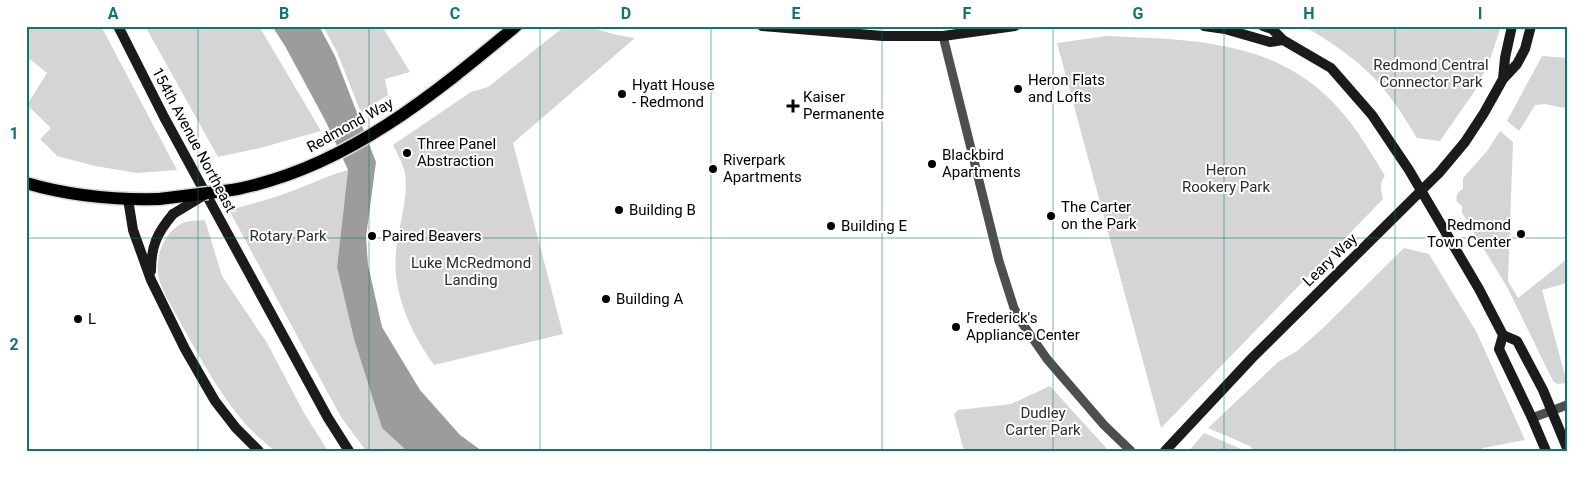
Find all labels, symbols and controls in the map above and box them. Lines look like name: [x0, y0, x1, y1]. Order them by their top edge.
text: A: [108, 4, 119, 23]
text: B: [279, 4, 289, 23]
text: C: [450, 4, 460, 23]
text: D: [621, 4, 631, 23]
text: E: [792, 4, 801, 23]
text: F: [963, 4, 972, 23]
text: G: [1133, 4, 1144, 23]
text: H: [1303, 4, 1315, 23]
text: I: [1478, 4, 1482, 23]
park label: Redmond Central Connector Park: [1373, 56, 1489, 91]
street label: 154th Avenue Northeast: [148, 64, 240, 216]
place label: Heron Flats and Lofts: [1028, 71, 1105, 106]
place label: Hyatt House - Redmond: [632, 76, 715, 111]
marker: Heron Flats and Lofts: [1012, 83, 1024, 95]
marker: Hyatt House - Redmond: [616, 88, 628, 100]
place label: Kaiser Permanente: [803, 88, 884, 123]
street label: Redmond Way: [304, 94, 396, 156]
marker: Kaiser Permanente: [787, 100, 799, 112]
text: 1: [9, 124, 19, 143]
place label: Three Panel Abstraction: [417, 135, 496, 170]
place label: Blackbird Apartments: [942, 146, 1021, 181]
marker: Three Panel Abstraction: [401, 147, 413, 159]
place label: Riverpark Apartments: [723, 151, 802, 186]
marker: Blackbird Apartments: [926, 158, 938, 170]
park label: Heron Rookery Park: [1182, 161, 1270, 196]
marker: Riverpark Apartments: [707, 163, 719, 175]
place label: The Carter on the Park: [1061, 198, 1137, 233]
place label: Building B: [629, 201, 696, 219]
marker: Building B: [613, 204, 625, 216]
marker: The Carter on the Park: [1045, 210, 1057, 222]
place label: Redmond Town Center: [1427, 216, 1511, 251]
place label: Building E: [841, 217, 907, 235]
marker: Building E: [825, 220, 837, 232]
park label: Rotary Park: [249, 227, 327, 245]
place label: Paired Beavers: [382, 227, 482, 245]
marker: Redmond Town Center: [1515, 228, 1527, 240]
marker: Paired Beavers: [366, 230, 378, 242]
street label: Leary Way: [1299, 230, 1361, 290]
park label: Luke McRedmond Landing: [411, 254, 531, 289]
place label: Building A: [616, 290, 683, 308]
marker: Building A: [600, 293, 612, 305]
place label: Frederick's Appliance Center: [966, 309, 1080, 344]
place label: L: [88, 310, 96, 328]
marker: L: [72, 313, 84, 325]
marker: Frederick's Appliance Center: [950, 321, 962, 333]
text: 2: [9, 335, 19, 354]
park label: Dudley Carter Park: [1005, 404, 1081, 439]

